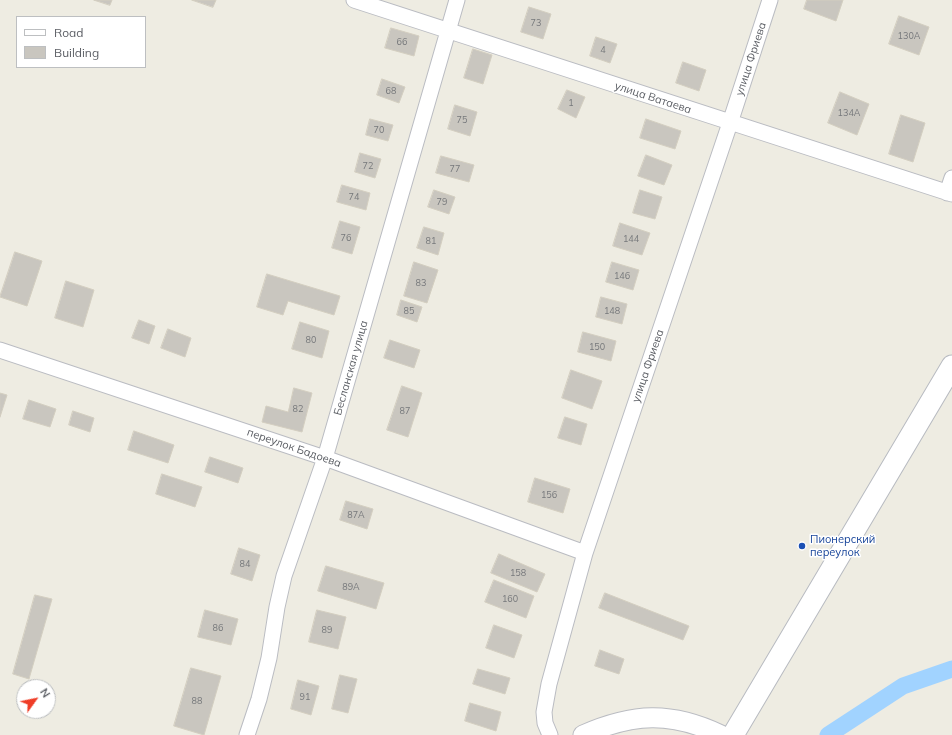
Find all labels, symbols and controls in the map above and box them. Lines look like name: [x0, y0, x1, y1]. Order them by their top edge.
legend: [16, 16, 146, 68]
house number: 73: [531, 18, 541, 28]
street label: улица Фриева: [733, 21, 769, 97]
text: Road: [54, 25, 83, 40]
house number: 130А: [898, 31, 920, 41]
house number: 66: [397, 37, 407, 47]
text: Building: [54, 45, 99, 60]
house number: 4: [600, 45, 606, 55]
street label: улица Ватаева: [613, 79, 693, 117]
house number: 68: [386, 86, 396, 96]
house number: 1: [568, 98, 574, 108]
house number: 134А: [838, 108, 860, 118]
house number: 75: [457, 115, 467, 125]
house number: 70: [374, 125, 384, 135]
house number: 72: [363, 161, 373, 171]
house number: 77: [450, 164, 460, 174]
house number: 74: [349, 192, 359, 202]
house number: 79: [437, 197, 447, 207]
house number: 76: [341, 233, 351, 243]
house number: 144: [623, 234, 639, 244]
house number: 81: [426, 236, 436, 246]
house number: 146: [614, 271, 630, 281]
house number: 83: [416, 278, 426, 288]
house number: 85: [404, 306, 414, 316]
house number: 148: [604, 306, 620, 316]
street label: Бесланская улица: [331, 319, 371, 417]
street label: улица Фриева: [629, 328, 667, 404]
house number: 80: [306, 335, 316, 345]
house number: 150: [589, 342, 605, 352]
house number: 82: [293, 404, 303, 414]
house number: 87: [400, 406, 410, 416]
street label: переулок Бадоева: [245, 426, 343, 470]
house number: 156: [541, 490, 557, 500]
house number: 87А: [347, 510, 365, 520]
place label: Пионерский переулок: [810, 533, 875, 559]
marker: Пионерский переулок: [797, 541, 807, 551]
house number: 84: [240, 559, 250, 569]
house number: 158: [510, 568, 526, 578]
house number: 89А: [342, 582, 360, 592]
house number: 160: [502, 594, 518, 604]
house number: 86: [213, 623, 223, 633]
house number: 89: [322, 625, 332, 635]
north arrow: [16, 679, 56, 719]
text: N: [37, 686, 53, 700]
house number: 91: [300, 692, 310, 702]
house number: 88: [192, 696, 202, 706]

